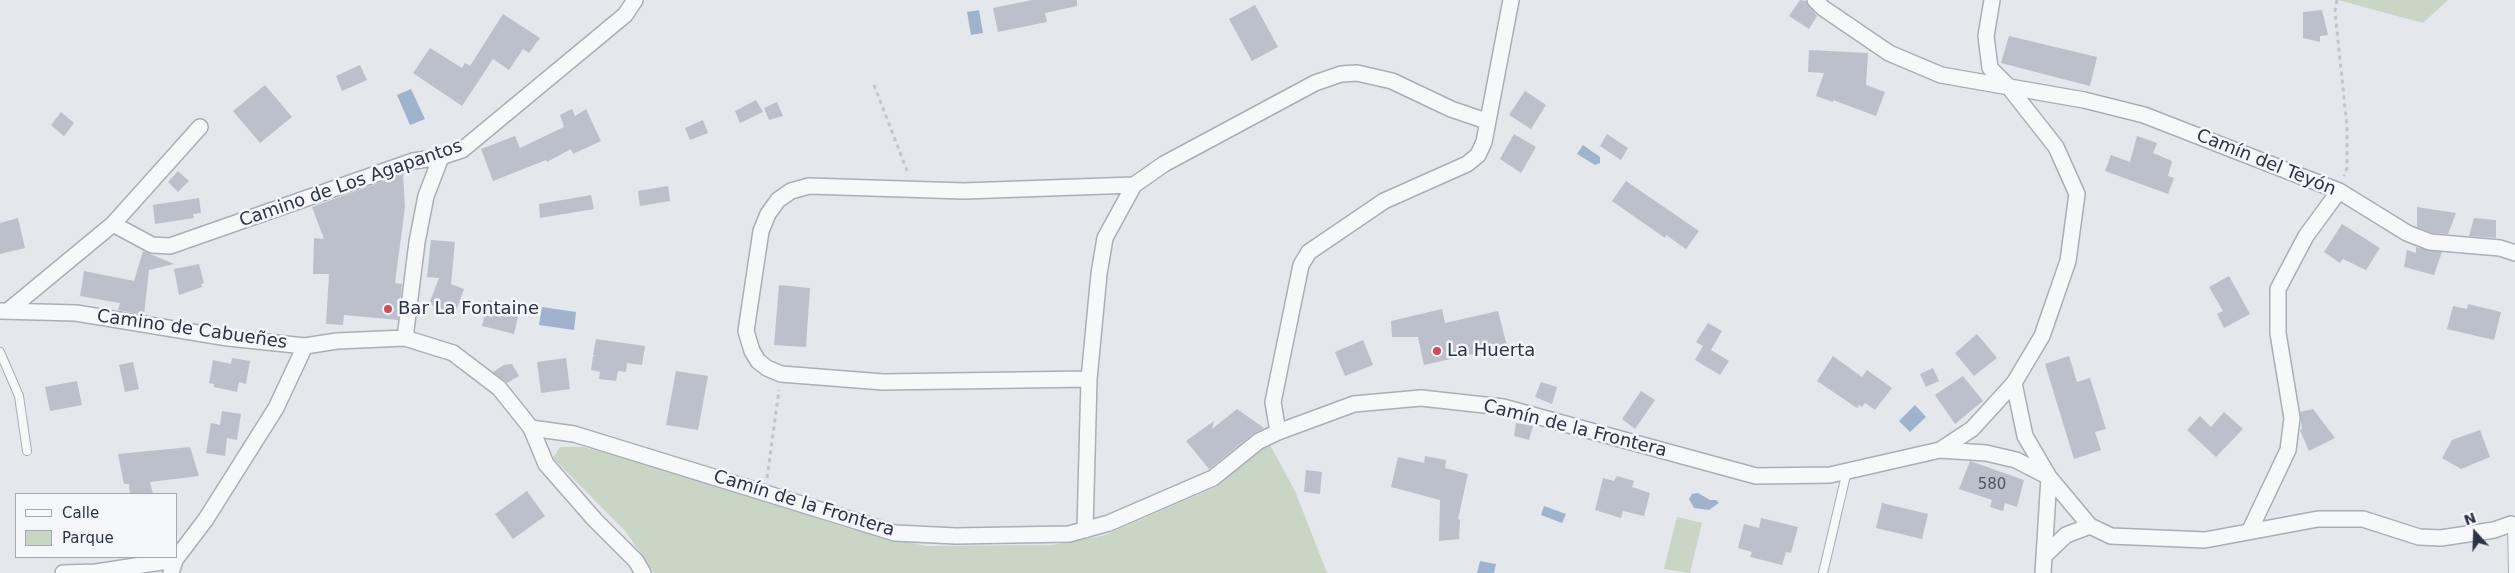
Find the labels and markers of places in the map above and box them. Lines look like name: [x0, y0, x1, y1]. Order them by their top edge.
place label: Bar La Fontaine: [398, 298, 539, 320]
marker: Bar La Fontaine: [382, 303, 394, 315]
place label: La Huerta: [1447, 340, 1535, 362]
marker: La Huerta: [1431, 345, 1443, 357]

